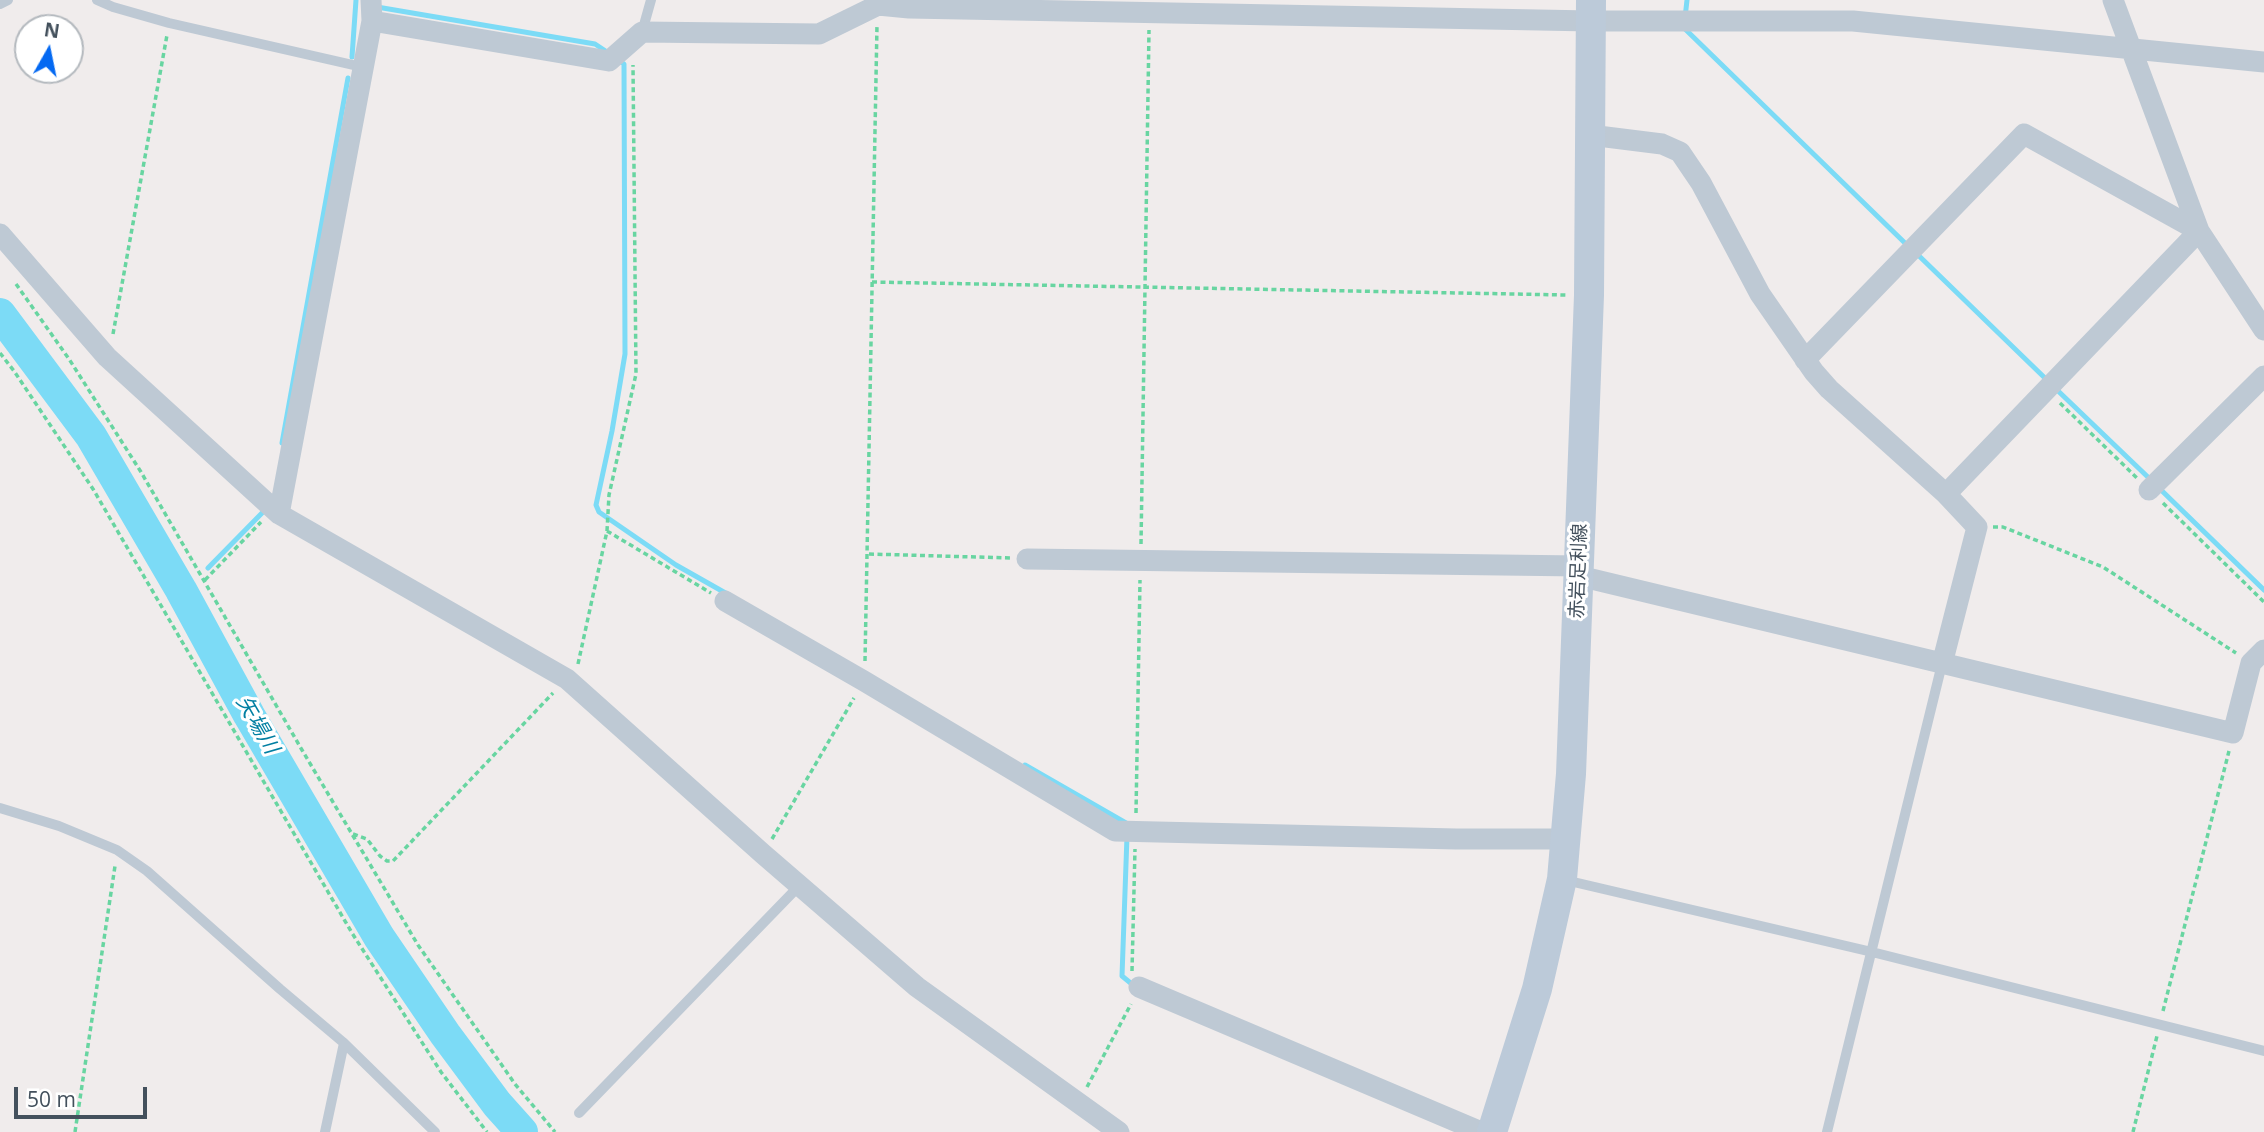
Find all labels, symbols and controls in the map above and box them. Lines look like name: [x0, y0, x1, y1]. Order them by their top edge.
north arrow: [14, 14, 84, 84]
text: N: [42, 16, 62, 44]
street label: 赤岩足利線: [1566, 523, 1592, 619]
water label: 矢場川: [230, 691, 284, 759]
scale bar: [18, 1072, 150, 1116]
text: 50 m: [27, 1085, 76, 1113]

